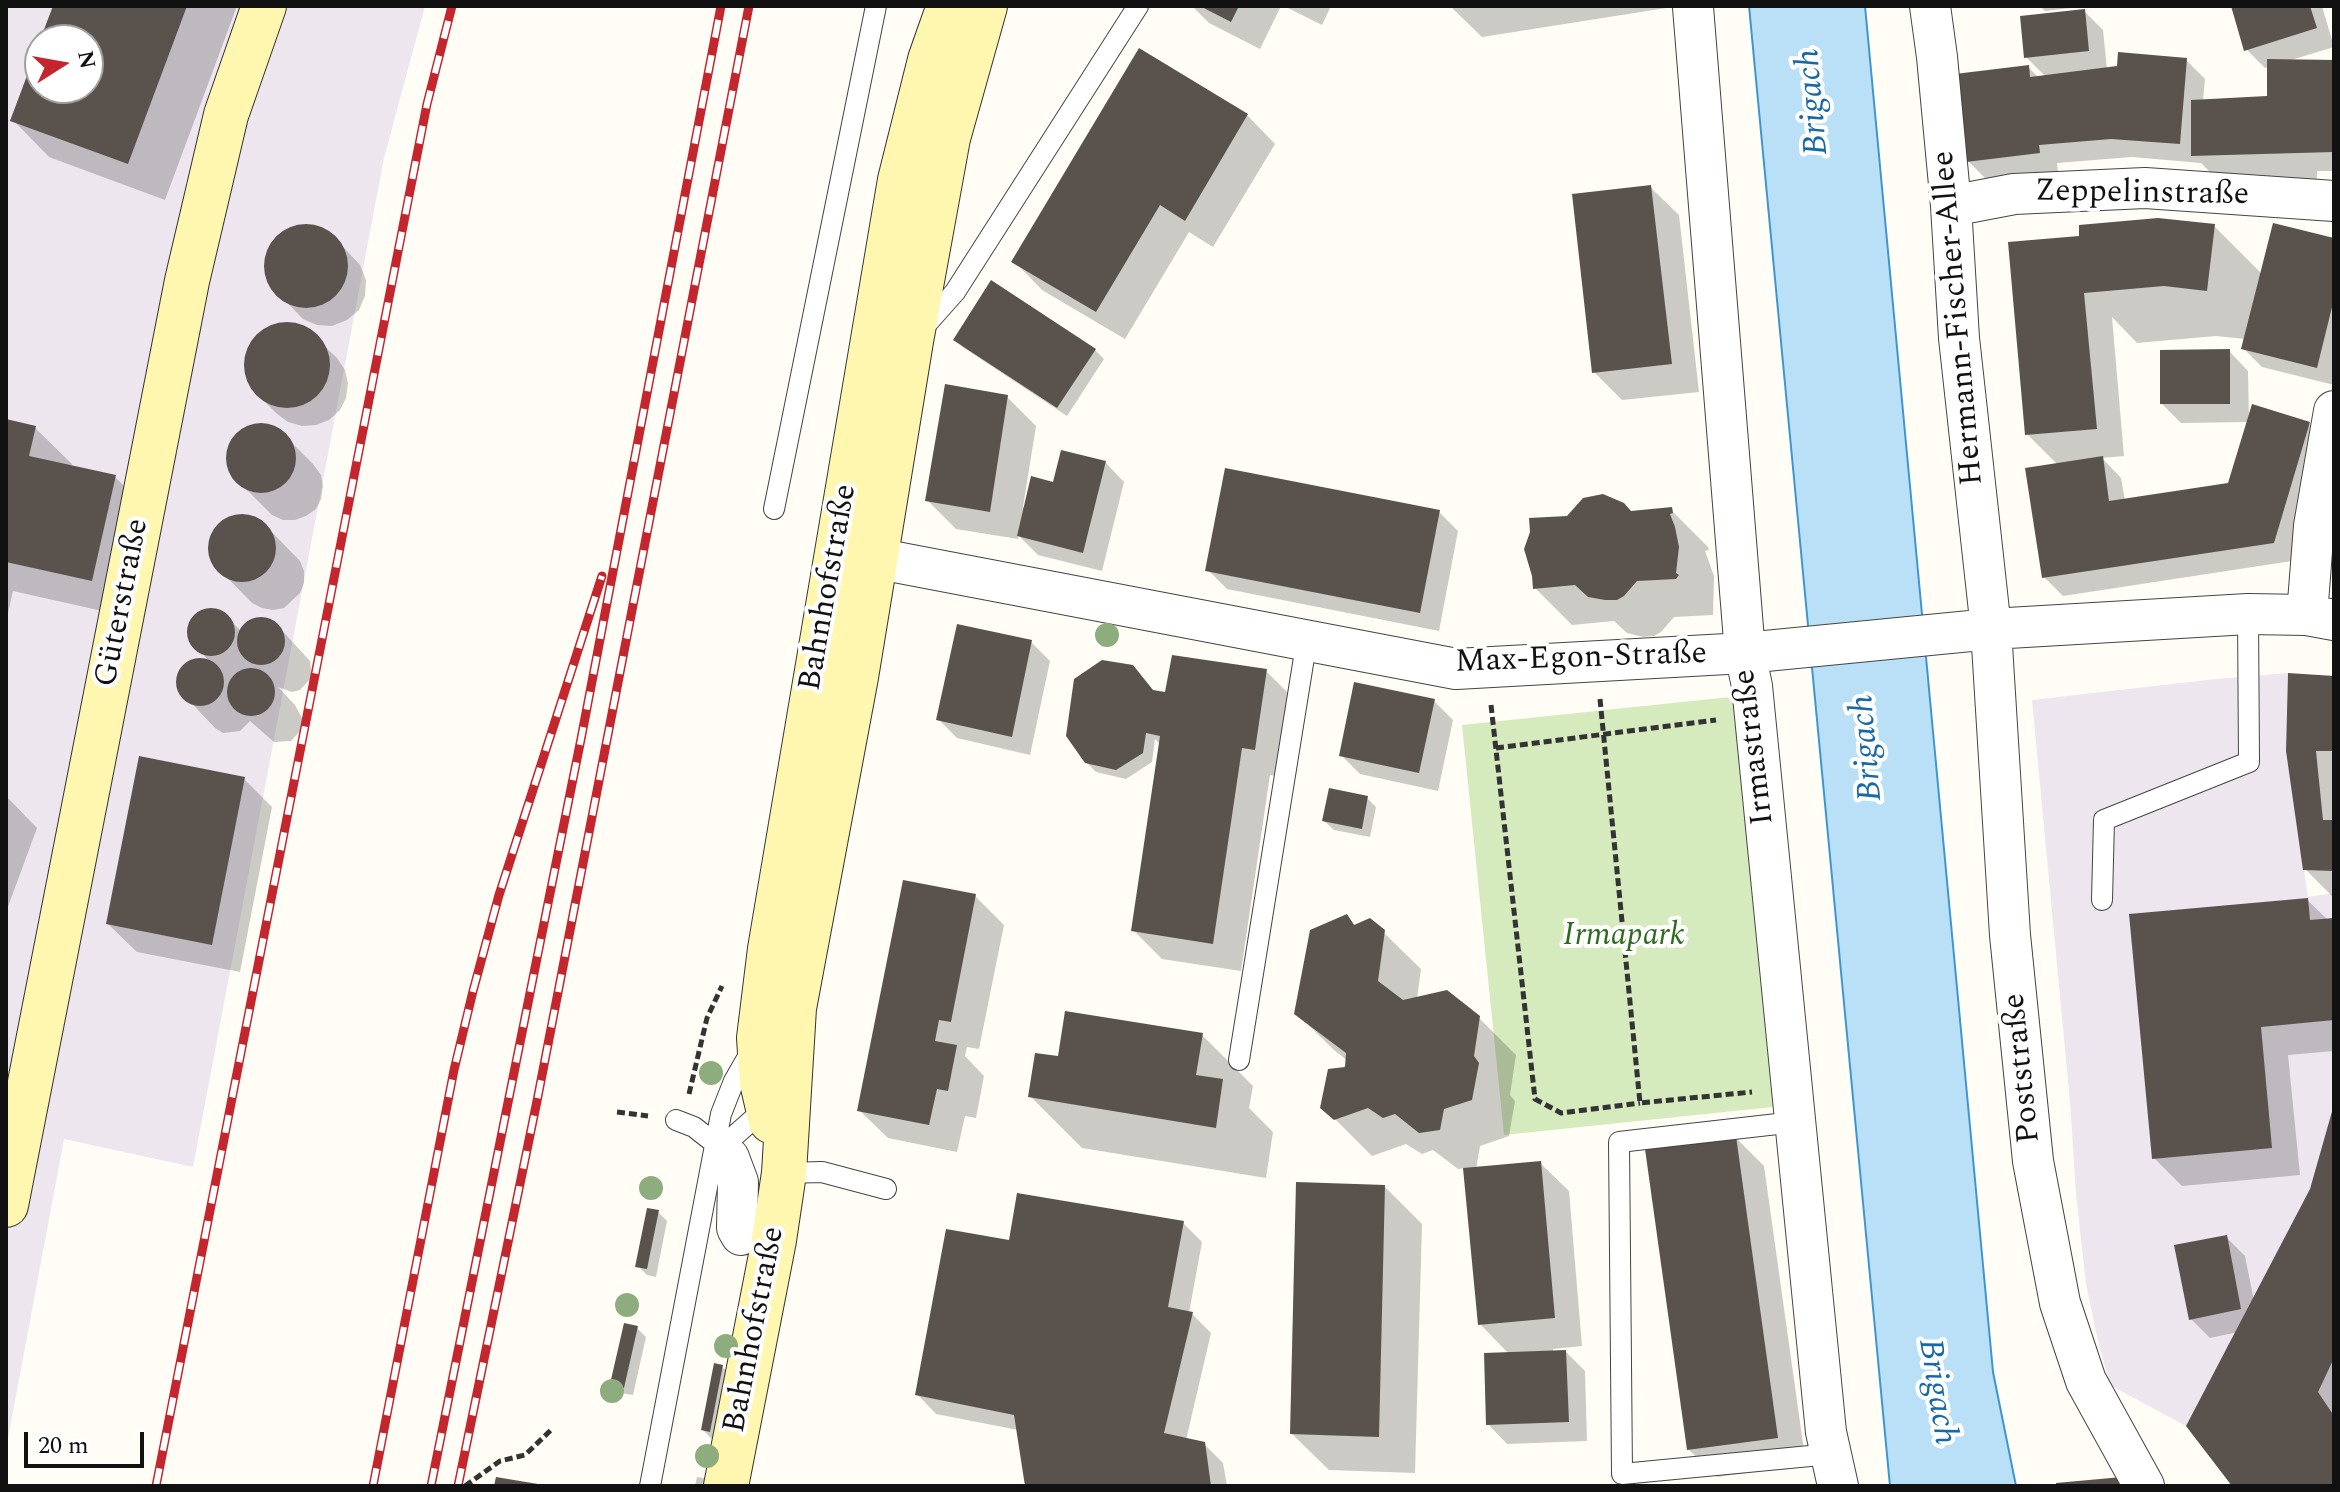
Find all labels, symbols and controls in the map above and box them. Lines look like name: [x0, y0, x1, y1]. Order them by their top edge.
north arrow: [24, 24, 104, 104]
water label: Brigach: [1790, 47, 1840, 157]
text: N: [68, 48, 104, 72]
street label: Hermann-Fischer-Allee: [1926, 149, 1994, 487]
street label: Zeppelinstraße: [2035, 174, 2249, 216]
street label: Bahnhofstraße: [793, 482, 867, 694]
street label: Güterstraße: [89, 516, 159, 690]
street label: Max-Egon-Straße: [1454, 636, 1708, 684]
street label: Irmastraße: [1727, 667, 1785, 827]
water label: Brigach: [1844, 693, 1894, 803]
park label: Irmapark: [1563, 919, 1685, 957]
street label: Poststraße: [1997, 991, 2051, 1145]
street label: Bahnhofstraße: [717, 1224, 795, 1436]
water label: Brigach: [1906, 1336, 1964, 1448]
scale bar: [28, 1416, 148, 1466]
text: 20 m: [38, 1428, 89, 1464]

